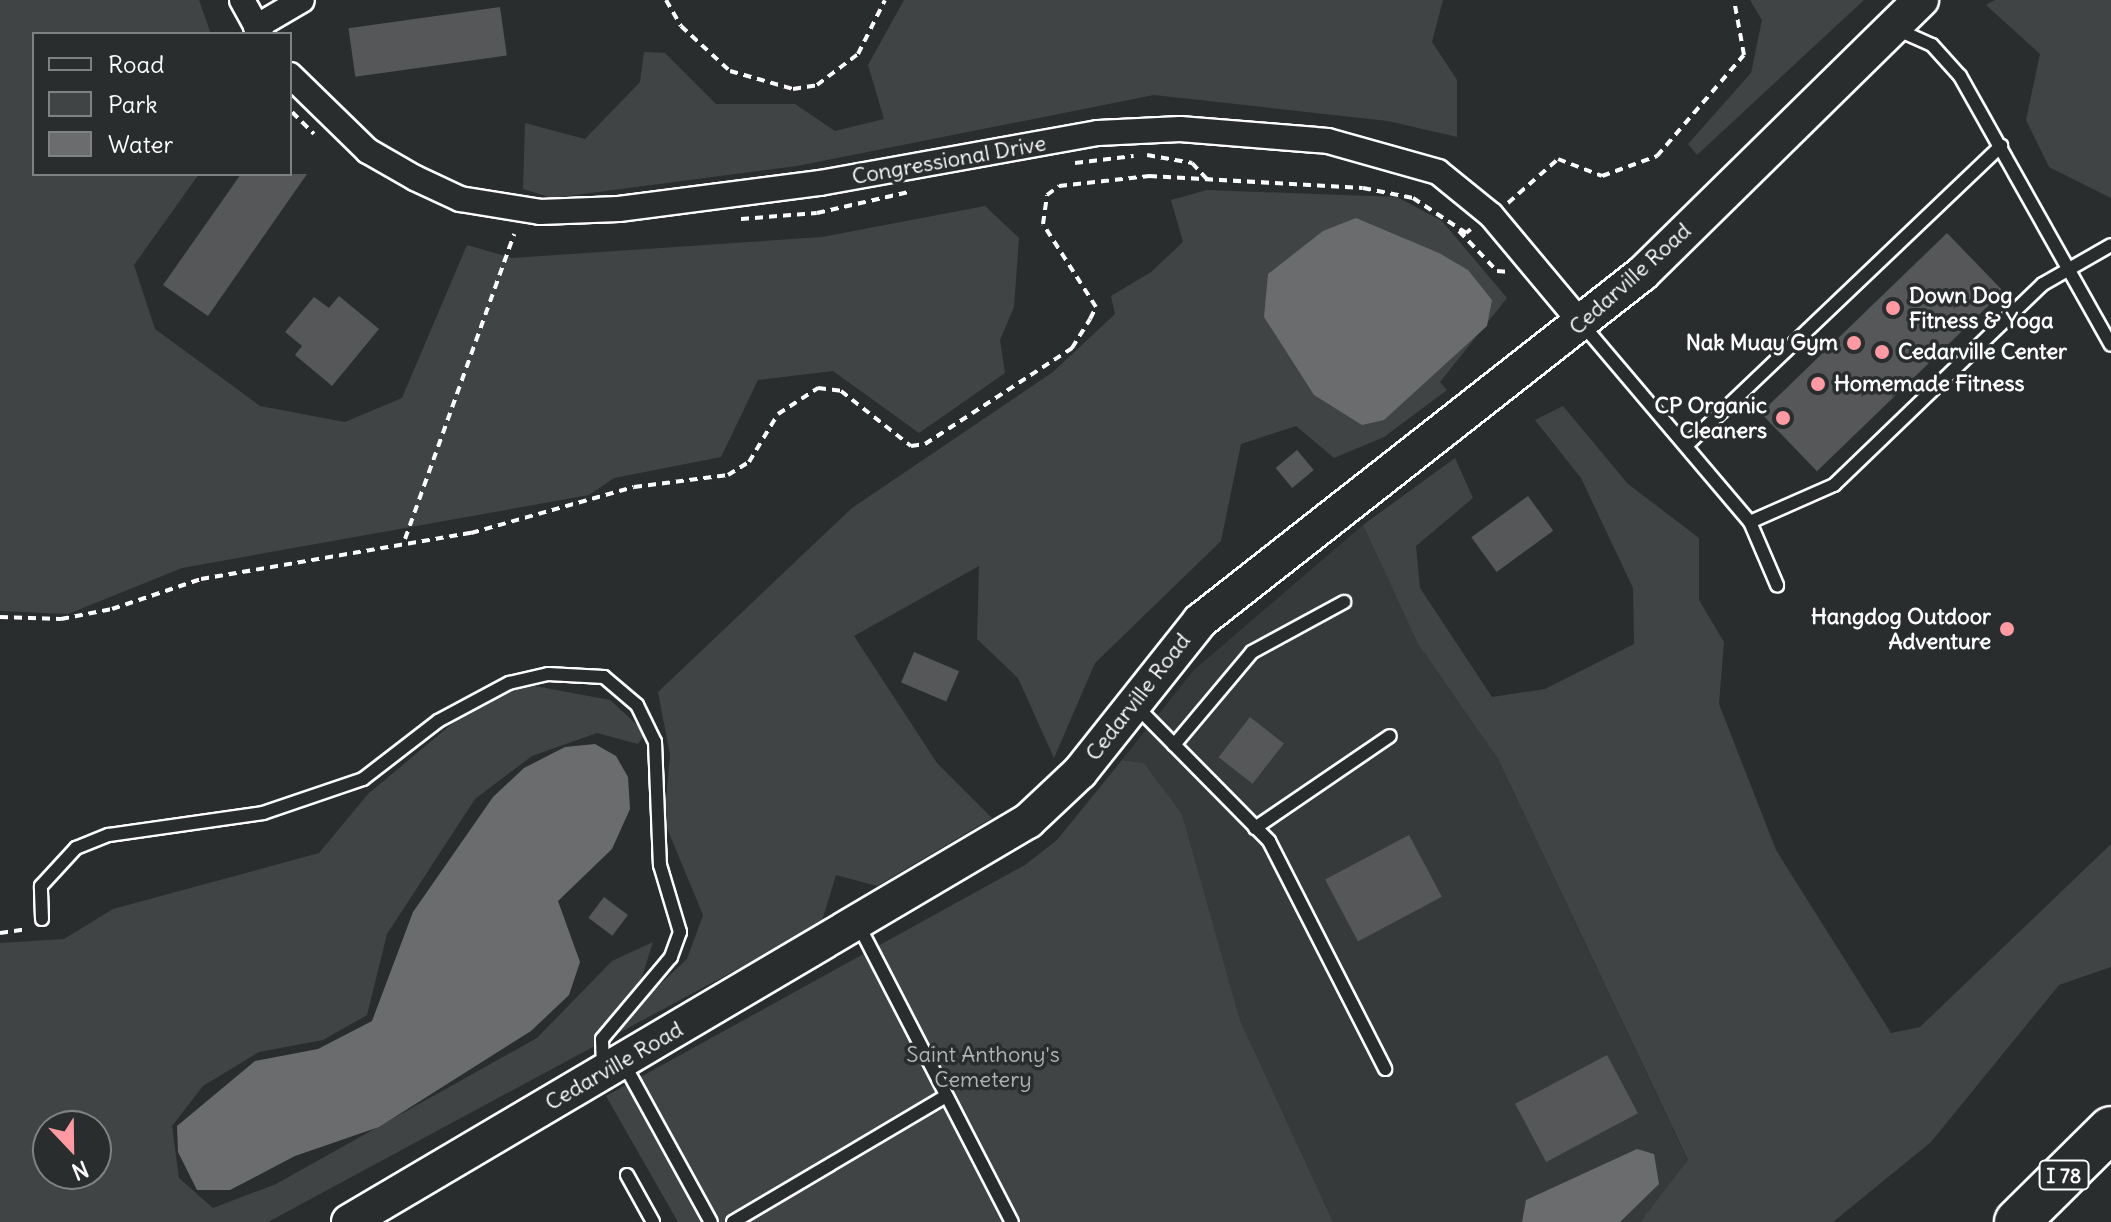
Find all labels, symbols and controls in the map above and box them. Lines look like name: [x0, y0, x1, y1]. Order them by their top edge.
legend: [32, 32, 292, 176]
text: Road: [108, 49, 164, 79]
text: Park: [108, 89, 158, 119]
text: Water: [108, 129, 173, 159]
street label: Congressional Drive: [850, 130, 1048, 190]
street label: Cedarville Road: [1564, 218, 1696, 340]
place label: Down Dog Fitness & Yoga: [1909, 282, 2054, 334]
marker: Down Dog Fitness & Yoga: [1884, 299, 1902, 317]
place label: Nak Muay Gym: [1686, 330, 1838, 356]
marker: Nak Muay Gym: [1845, 334, 1863, 352]
place label: Cedarville Center: [1898, 339, 2067, 365]
marker: Cedarville Center: [1873, 343, 1891, 361]
place label: Homemade Fitness: [1834, 371, 2024, 397]
marker: Homemade Fitness: [1809, 375, 1827, 393]
place label: CP Organic Cleaners: [1655, 392, 1767, 444]
marker: CP Organic Cleaners: [1774, 409, 1792, 427]
place label: Hangdog Outdoor Adventure: [1811, 603, 1991, 654]
marker: Hangdog Outdoor Adventure: [1998, 620, 2016, 638]
street label: Cedarville Road: [1080, 628, 1196, 766]
street label: Cedarville Road: [541, 1016, 687, 1116]
park label: Saint Anthony's Cemetery: [906, 1041, 1060, 1092]
north arrow: [32, 1110, 112, 1190]
text: N: [68, 1155, 93, 1186]
road number: I 78: [2038, 1159, 2090, 1191]

